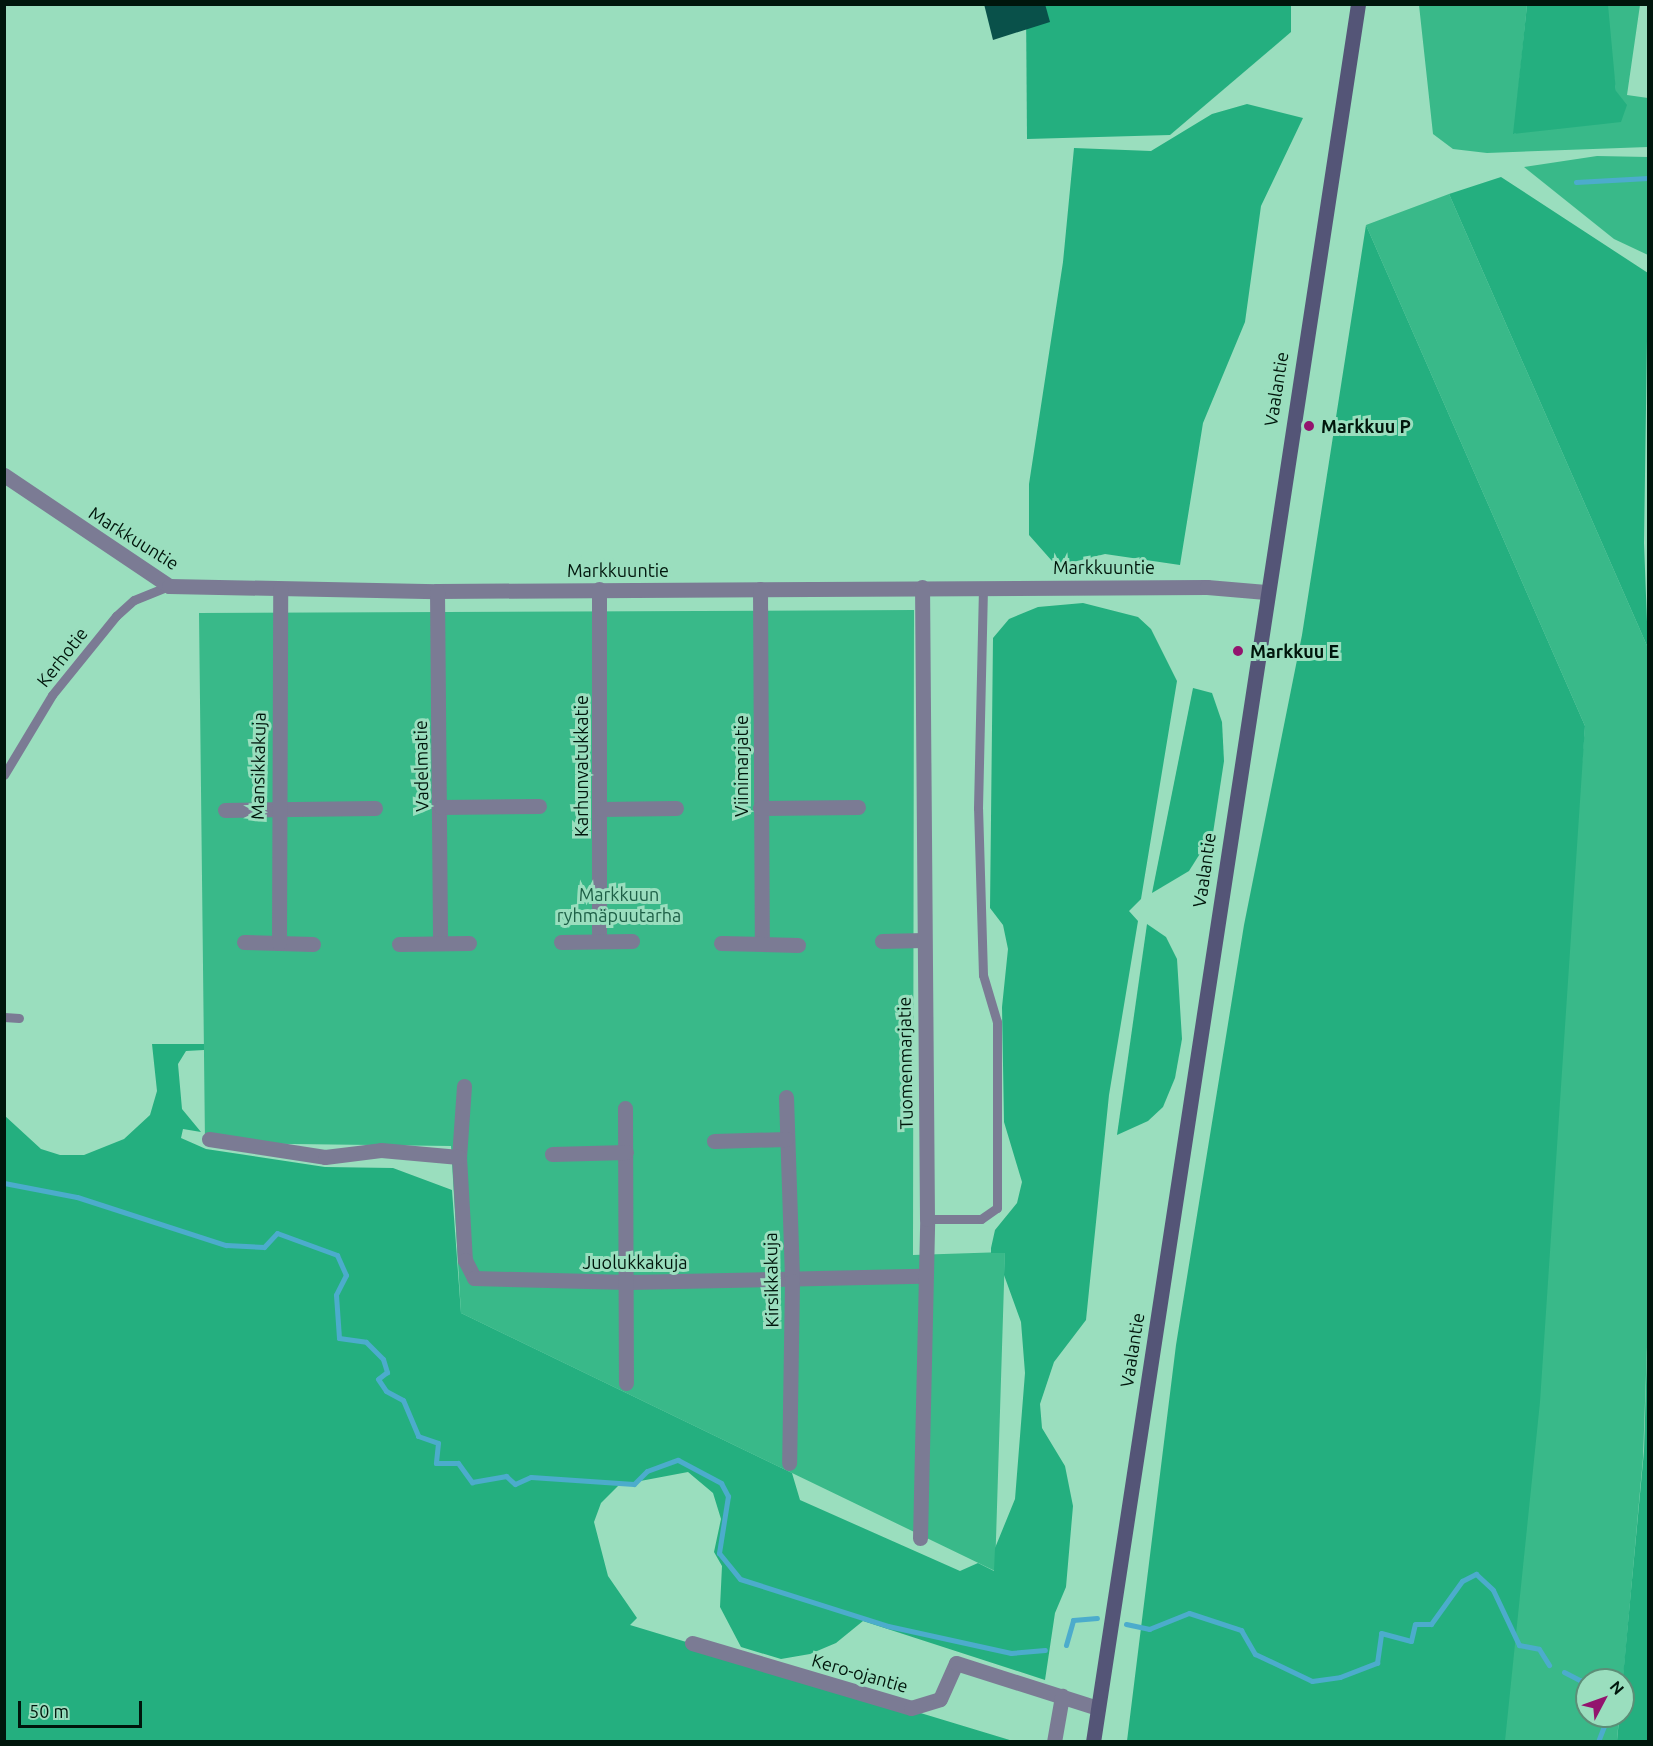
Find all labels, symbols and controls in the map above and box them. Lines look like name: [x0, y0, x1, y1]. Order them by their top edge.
street label: Vaalantie: [1259, 350, 1293, 428]
place label: Markkuu P: [1321, 415, 1411, 437]
marker: Markkuu P: [1302, 419, 1316, 433]
street label: Markkuuntie: [85, 502, 183, 574]
street label: Markkuuntie: [1053, 556, 1155, 578]
street label: Markkuuntie: [567, 559, 669, 581]
street label: Kerhotie: [32, 623, 92, 691]
place label: Markkuu E: [1250, 640, 1339, 662]
marker: Markkuu E: [1231, 644, 1245, 658]
street label: Karhunvatukkatie: [570, 695, 592, 837]
street label: Mansikkakuja: [246, 712, 270, 820]
street label: Viinimarjatie: [730, 715, 752, 817]
street label: Vadelmatie: [409, 720, 433, 812]
street label: Vaalantie: [1188, 831, 1220, 909]
park label: Markkuun ryhmäpuutarha: [557, 884, 681, 926]
street label: Tuomenmarjatie: [893, 996, 917, 1130]
street label: Kirsikkakuja: [759, 1232, 783, 1328]
street label: Juolukkakuja: [582, 1251, 688, 1273]
street label: Vaalantie: [1115, 1311, 1149, 1389]
street label: Kero-ojantie: [809, 1649, 911, 1697]
north arrow: [1575, 1668, 1635, 1728]
text: N: [1606, 1677, 1628, 1698]
scale bar: [21, 1689, 146, 1727]
text: 50 m: [29, 1701, 69, 1721]

